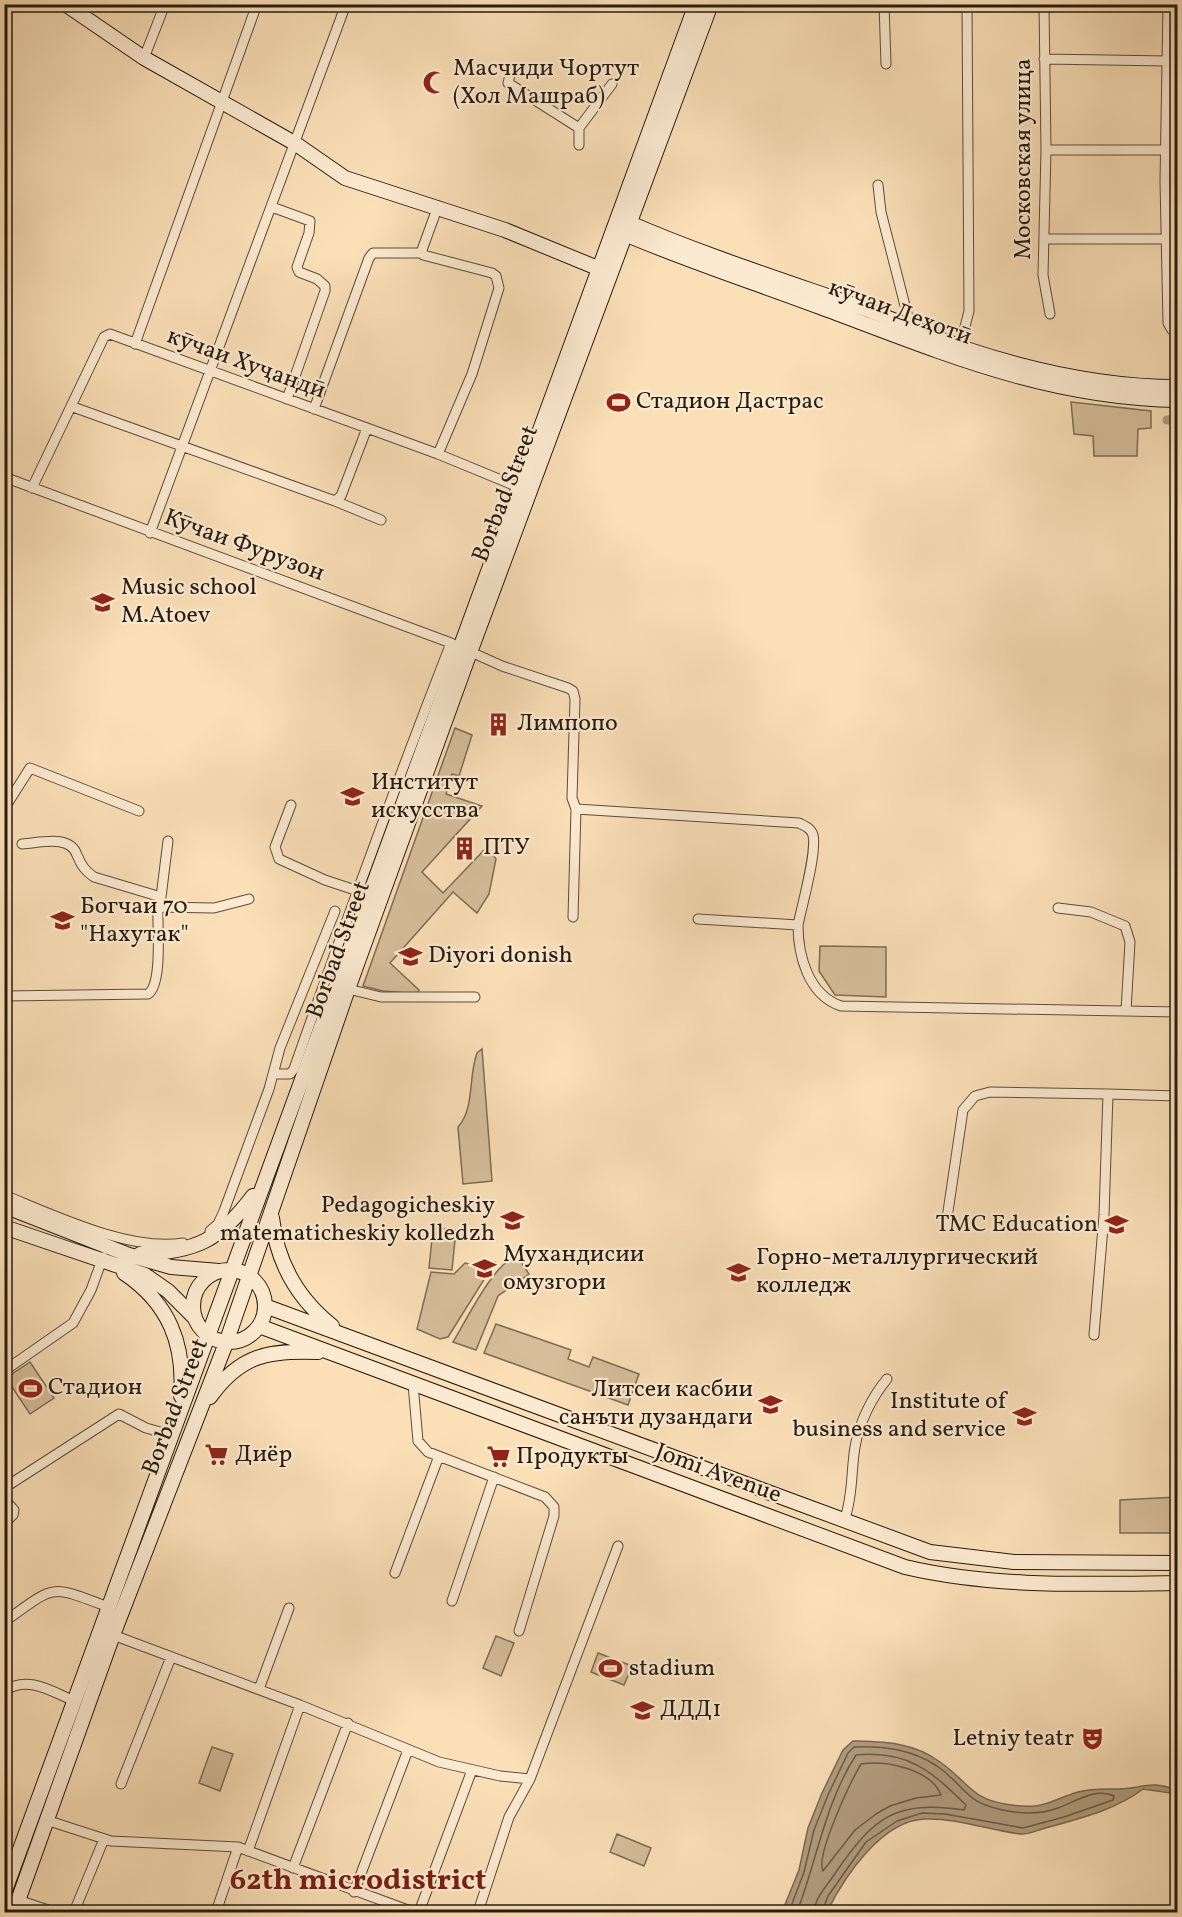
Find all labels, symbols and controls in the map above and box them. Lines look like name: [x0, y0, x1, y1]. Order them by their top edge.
place label: Масчиди Чортут (Хол Машраб): [453, 52, 639, 114]
street label: Московская улица: [1007, 58, 1041, 260]
mosque icon: Масчиди Чортут (Хол Машраб): [422, 70, 448, 96]
street label: кӯчаи Деҳотӣ: [824, 271, 976, 355]
street label: кӯчаи Хуҷандӣ: [162, 320, 330, 408]
place label: Стадион Дастрас: [636, 385, 824, 419]
sports icon: Стадион Дастрас: [605, 389, 631, 415]
street label: Borbad Street: [464, 421, 548, 567]
street label: Кӯчаи Фурузон: [159, 501, 329, 591]
place label: Music school M.Atoev: [121, 571, 257, 633]
school or university icon: Music school M.Atoev: [90, 589, 116, 615]
place label: Лимпопо: [517, 707, 618, 741]
building icon: Лимпопо: [486, 711, 512, 737]
place label: Институт искусства: [371, 766, 479, 828]
school or university icon: Институт искусства: [340, 784, 366, 810]
place label: ПТУ: [483, 831, 530, 865]
building icon: ПТУ: [452, 835, 478, 861]
street label: Borbad Street: [298, 876, 380, 1024]
place label: Богчаи 70 "Нахутак": [80, 890, 189, 952]
school or university icon: Богчаи 70 "Нахутак": [49, 908, 75, 934]
place label: Diyori donish: [428, 939, 573, 973]
school or university icon: Diyori donish: [397, 943, 423, 969]
place label: Pedagogicheskiy matematicheskiy kolledzh: [220, 1189, 495, 1251]
school or university icon: Pedagogicheskiy matematicheskiy kolledzh: [500, 1207, 526, 1233]
place label: TMC Education: [936, 1208, 1098, 1242]
school or university icon: TMC Education: [1103, 1212, 1129, 1238]
place label: Мухандисии омузгори: [503, 1238, 644, 1300]
place label: Горно-металлургический колледж: [756, 1241, 1038, 1303]
school or university icon: Мухандисии омузгори: [472, 1256, 498, 1282]
school or university icon: Горно-металлургический колледж: [725, 1259, 751, 1285]
street label: Borbad Street: [134, 1334, 218, 1480]
place label: Стадион: [48, 1371, 142, 1405]
place label: Литсеи касбии санъти дузандаги: [559, 1373, 753, 1435]
sports icon: Стадион: [17, 1375, 43, 1401]
place label: Institute of business and service: [792, 1385, 1009, 1447]
school or university icon: Литсеи касбии санъти дузандаги: [758, 1391, 784, 1417]
school or university icon: Institute of business and service: [1011, 1403, 1037, 1429]
street label: Jomi Avenue: [650, 1435, 786, 1513]
place label: Диëр: [235, 1438, 292, 1472]
place label: Продукты: [516, 1440, 628, 1474]
supermarket icon: Диëр: [204, 1442, 230, 1468]
supermarket icon: Продукты: [485, 1444, 511, 1470]
place label: stadium: [629, 1652, 715, 1686]
sports icon: stadium: [598, 1656, 624, 1682]
place label: ДДД1: [660, 1693, 722, 1727]
school or university icon: ДДД1: [629, 1697, 655, 1723]
place label: Letniy teatr: [953, 1722, 1074, 1756]
theatre icon: Letniy teatr: [1079, 1726, 1105, 1752]
district label: 62th microdistrict: [230, 1860, 486, 1902]

